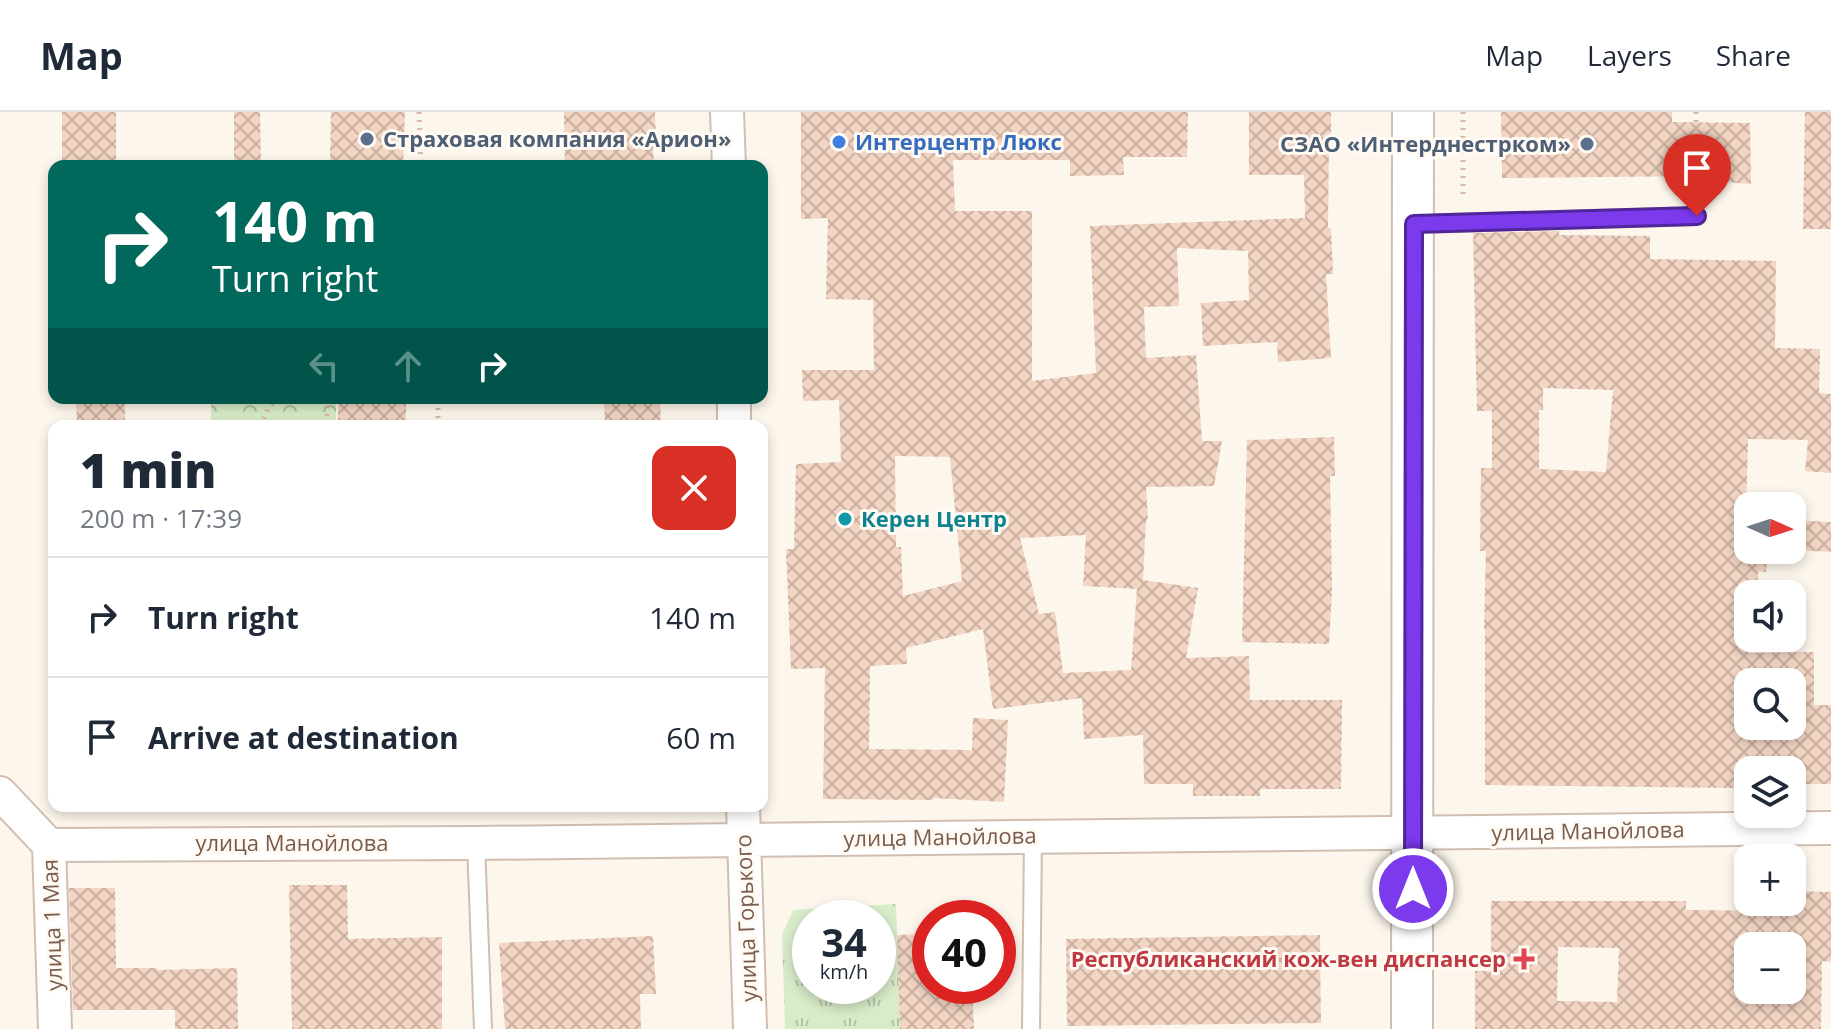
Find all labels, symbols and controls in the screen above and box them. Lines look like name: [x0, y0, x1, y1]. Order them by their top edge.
text: Map: [40, 29, 123, 81]
text: Map: [1485, 36, 1543, 74]
text: Layers: [1587, 36, 1672, 74]
text: Share: [1716, 36, 1791, 74]
place label: Страховая компания «Арион»: [383, 123, 731, 153]
place label: Интерцентр Люкс: [855, 126, 1062, 156]
place label: СЗАО «Интерднестрком»: [1280, 128, 1571, 158]
marker: Страховая компания «Арион»: [358, 130, 376, 148]
marker: Интерцентр Люкс: [830, 133, 848, 151]
pin: [1663, 134, 1731, 216]
marker: СЗАО «Интерднестрком»: [1578, 135, 1596, 153]
icon: arrive: [1675, 146, 1719, 190]
text: 140 m: [212, 182, 378, 258]
icon: right: [80, 192, 184, 296]
text: Turn right: [212, 254, 378, 303]
icon: left: [302, 344, 346, 388]
icon: ahead: [386, 344, 430, 388]
icon: right: [470, 344, 514, 388]
text: 1 min: [80, 437, 216, 502]
button: close: [652, 446, 736, 530]
north arrow: [1734, 492, 1806, 564]
map controls: [1734, 492, 1806, 1004]
text: 200 m · 17:39: [80, 500, 242, 536]
place label: Керен Центр: [861, 503, 1007, 533]
marker: Керен Центр: [836, 510, 854, 528]
button: sound: [1734, 580, 1806, 652]
icon: right: [80, 595, 124, 639]
text: Turn right: [148, 597, 299, 638]
text: 140 m: [649, 597, 736, 638]
button: search: [1734, 668, 1806, 740]
icon: arrive: [80, 715, 124, 759]
text: Arrive at destination: [148, 717, 459, 758]
text: 60 m: [666, 717, 736, 758]
button: layers: [1734, 756, 1806, 828]
street label: улица Манойлова: [1491, 813, 1685, 847]
street label: улица Манойлова: [843, 819, 1037, 853]
street label: улица Манойлова: [195, 827, 389, 857]
street label: улица Горького: [727, 834, 763, 1002]
button: +: [1734, 844, 1806, 916]
position arrow: [1371, 847, 1455, 931]
street label: улица 1 Мая: [34, 859, 68, 991]
speed limit sign: 40: [912, 900, 1016, 1004]
text: 34: [821, 914, 867, 969]
button: −: [1734, 932, 1806, 1004]
place label: Республиканский кож-вен диспансер: [1071, 943, 1506, 973]
marker: Республиканский кож-вен диспансер: [1513, 948, 1535, 970]
text: km/h: [820, 958, 868, 985]

